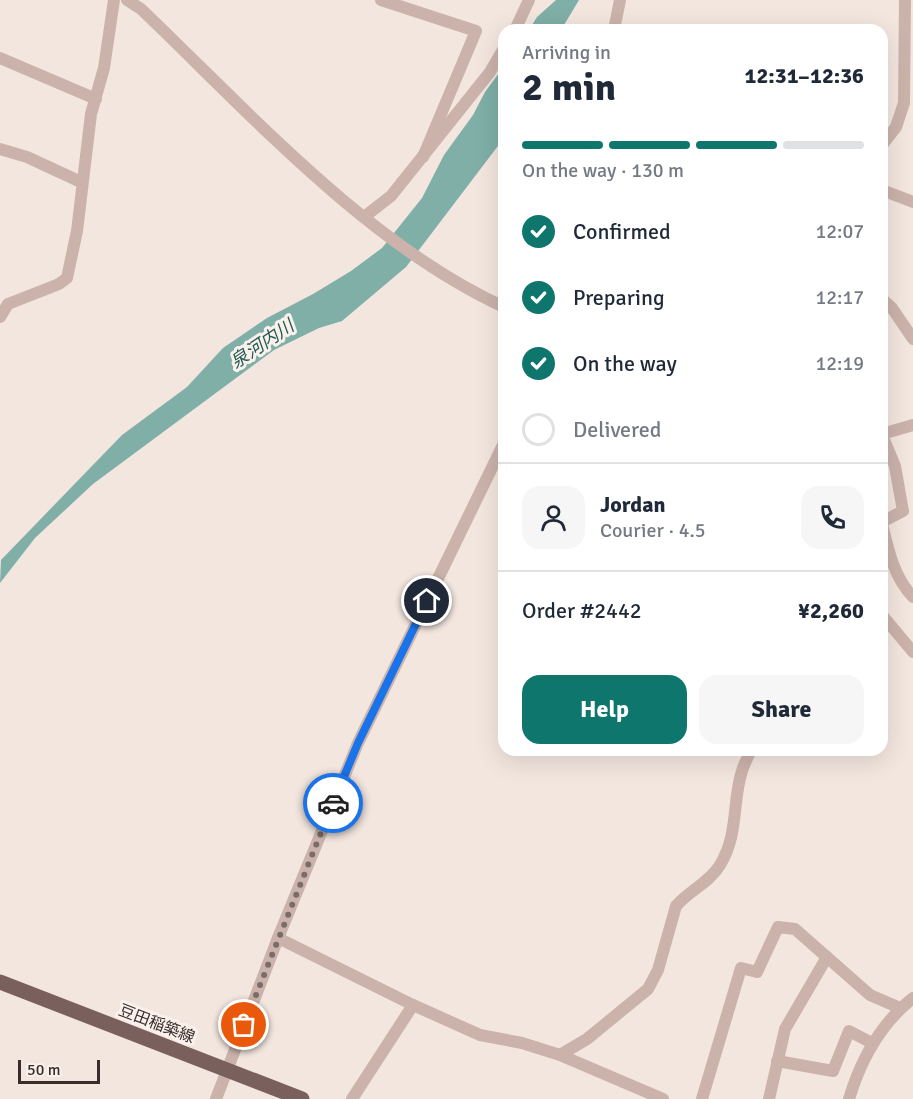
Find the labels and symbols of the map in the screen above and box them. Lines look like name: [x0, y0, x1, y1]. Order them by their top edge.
water label: 泉河内川: [226, 314, 300, 373]
pin: [401, 575, 452, 626]
courier: [303, 773, 363, 833]
pin: [218, 999, 269, 1050]
street label: 豆田稲築線: [116, 1000, 198, 1048]
scale bar: [18, 1057, 100, 1084]

